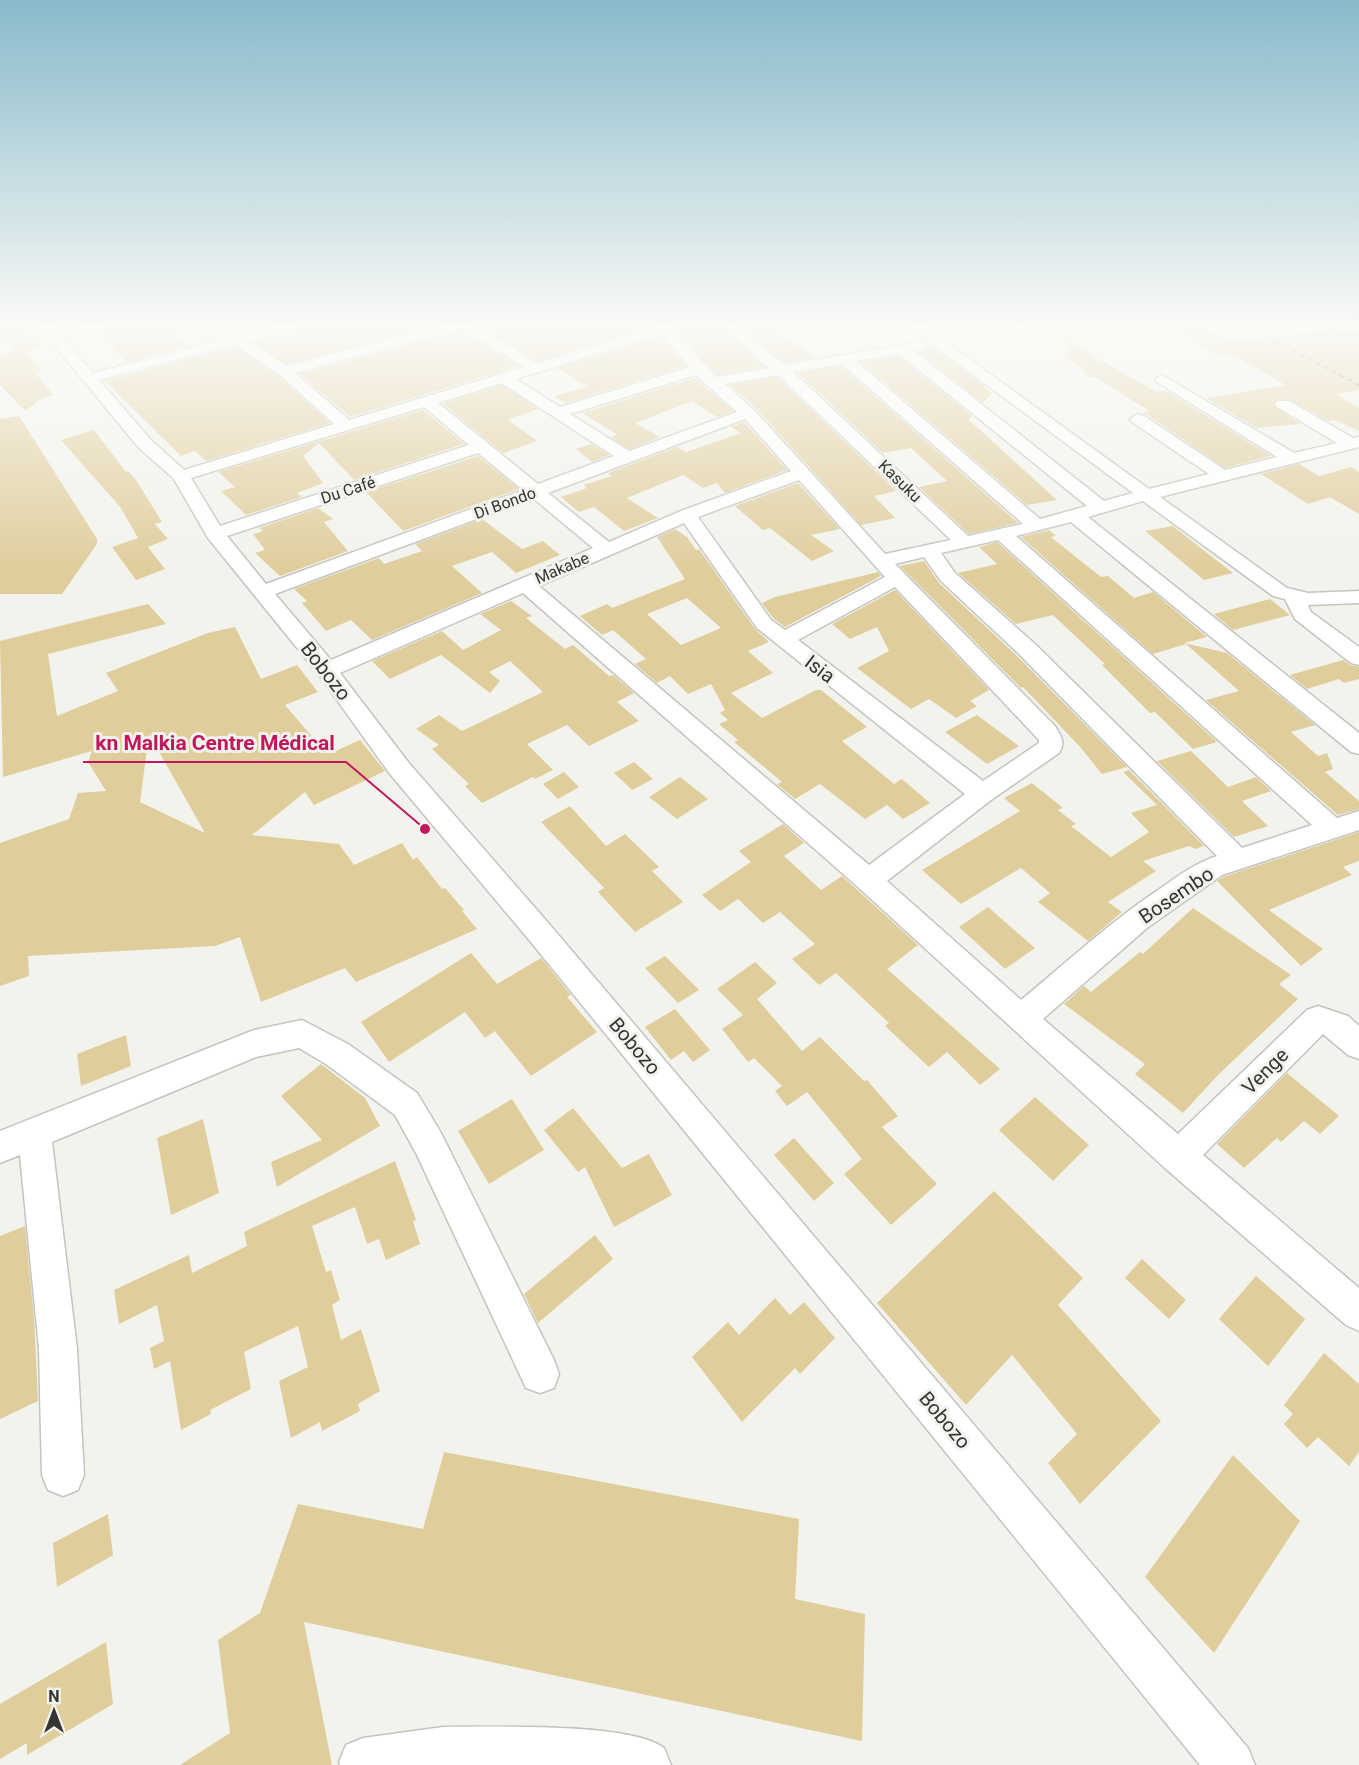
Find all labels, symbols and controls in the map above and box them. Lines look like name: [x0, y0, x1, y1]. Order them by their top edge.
street label: Kasuku: [874, 456, 926, 506]
street label: Du Café: [318, 472, 378, 508]
street label: Di Bondo: [471, 483, 539, 523]
street label: Makabe: [532, 548, 592, 588]
street label: Bobozo: [296, 637, 356, 705]
street label: Isia: [800, 650, 840, 688]
callout: kn Malkia Centre Médical: [83, 723, 346, 762]
text: kn Malkia Centre Médical: [95, 731, 335, 755]
street label: Bosembo: [1134, 861, 1218, 929]
street label: Bobozo: [604, 1012, 666, 1080]
street label: Venge: [1237, 1043, 1293, 1099]
street label: Bobozo: [914, 1386, 976, 1454]
north arrow: [24, 1681, 84, 1741]
text: N: [48, 1687, 60, 1706]

